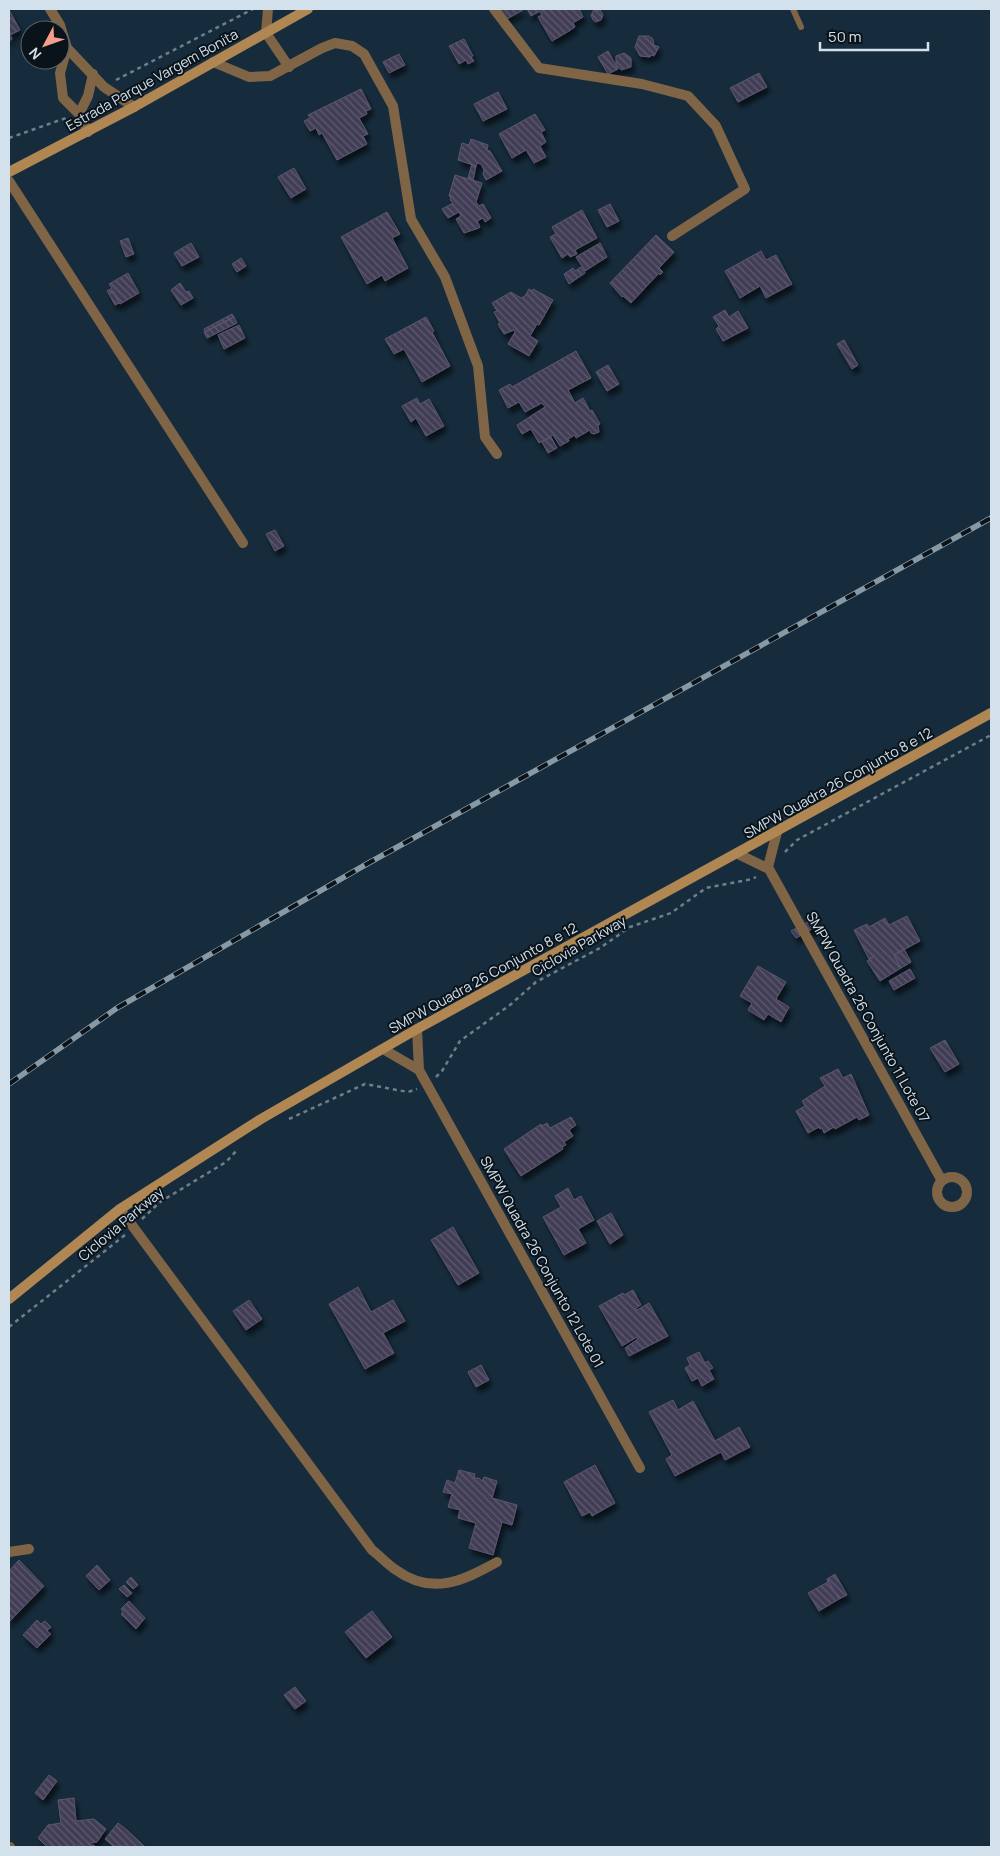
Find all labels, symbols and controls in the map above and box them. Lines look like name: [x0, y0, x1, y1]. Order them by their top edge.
north arrow: [20, 20, 70, 70]
scale bar: [820, 20, 928, 52]
street label: Estrada Parque Vargem Bonita: [62, 24, 241, 135]
text: 50 m: [828, 26, 862, 47]
text: N: [24, 44, 45, 64]
street label: SMPW Quadra 26 Conjunto 8 e 12: [740, 723, 935, 842]
street label: SMPW Quadra 26 Conjunto 11 Lote 07: [802, 908, 935, 1126]
street label: Ciclovia Parkway: [528, 911, 630, 980]
street label: SMPW Quadra 26 Conjunto 8 e 12: [385, 918, 580, 1037]
street label: SMPW Quadra 26 Conjunto 12 Lote 01: [476, 1153, 609, 1371]
street label: Ciclovia Parkway: [74, 1182, 168, 1265]

